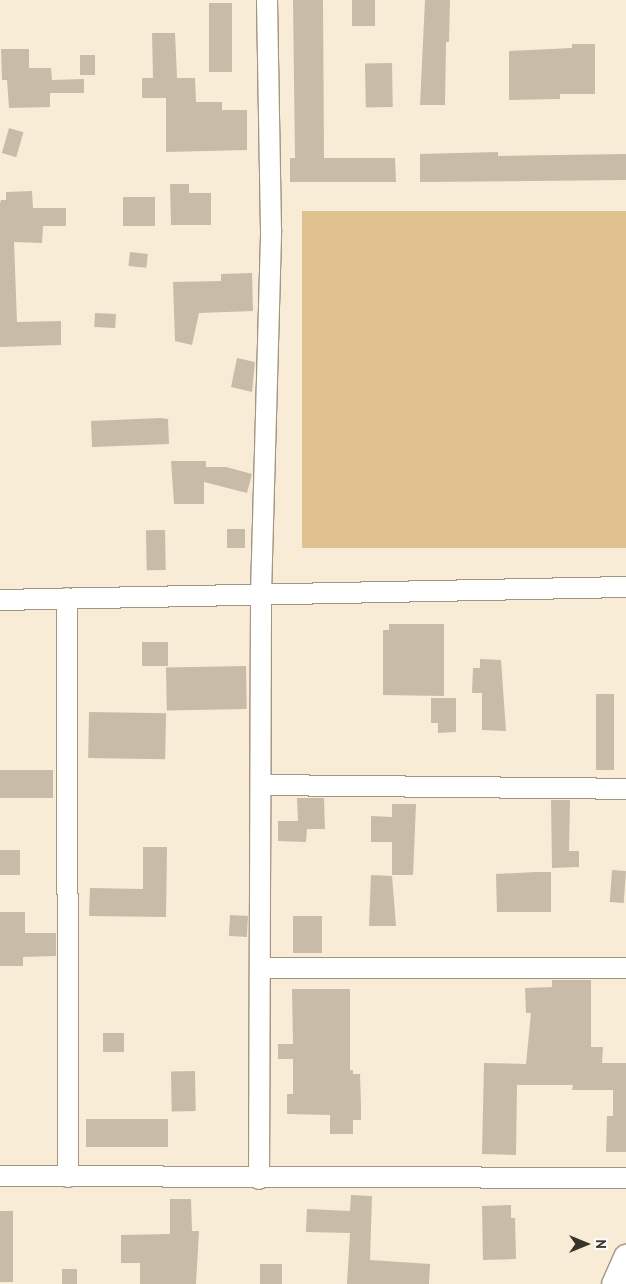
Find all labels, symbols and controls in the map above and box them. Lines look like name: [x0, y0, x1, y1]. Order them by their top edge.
north arrow: [561, 1219, 611, 1269]
text: N: [592, 1239, 610, 1249]

